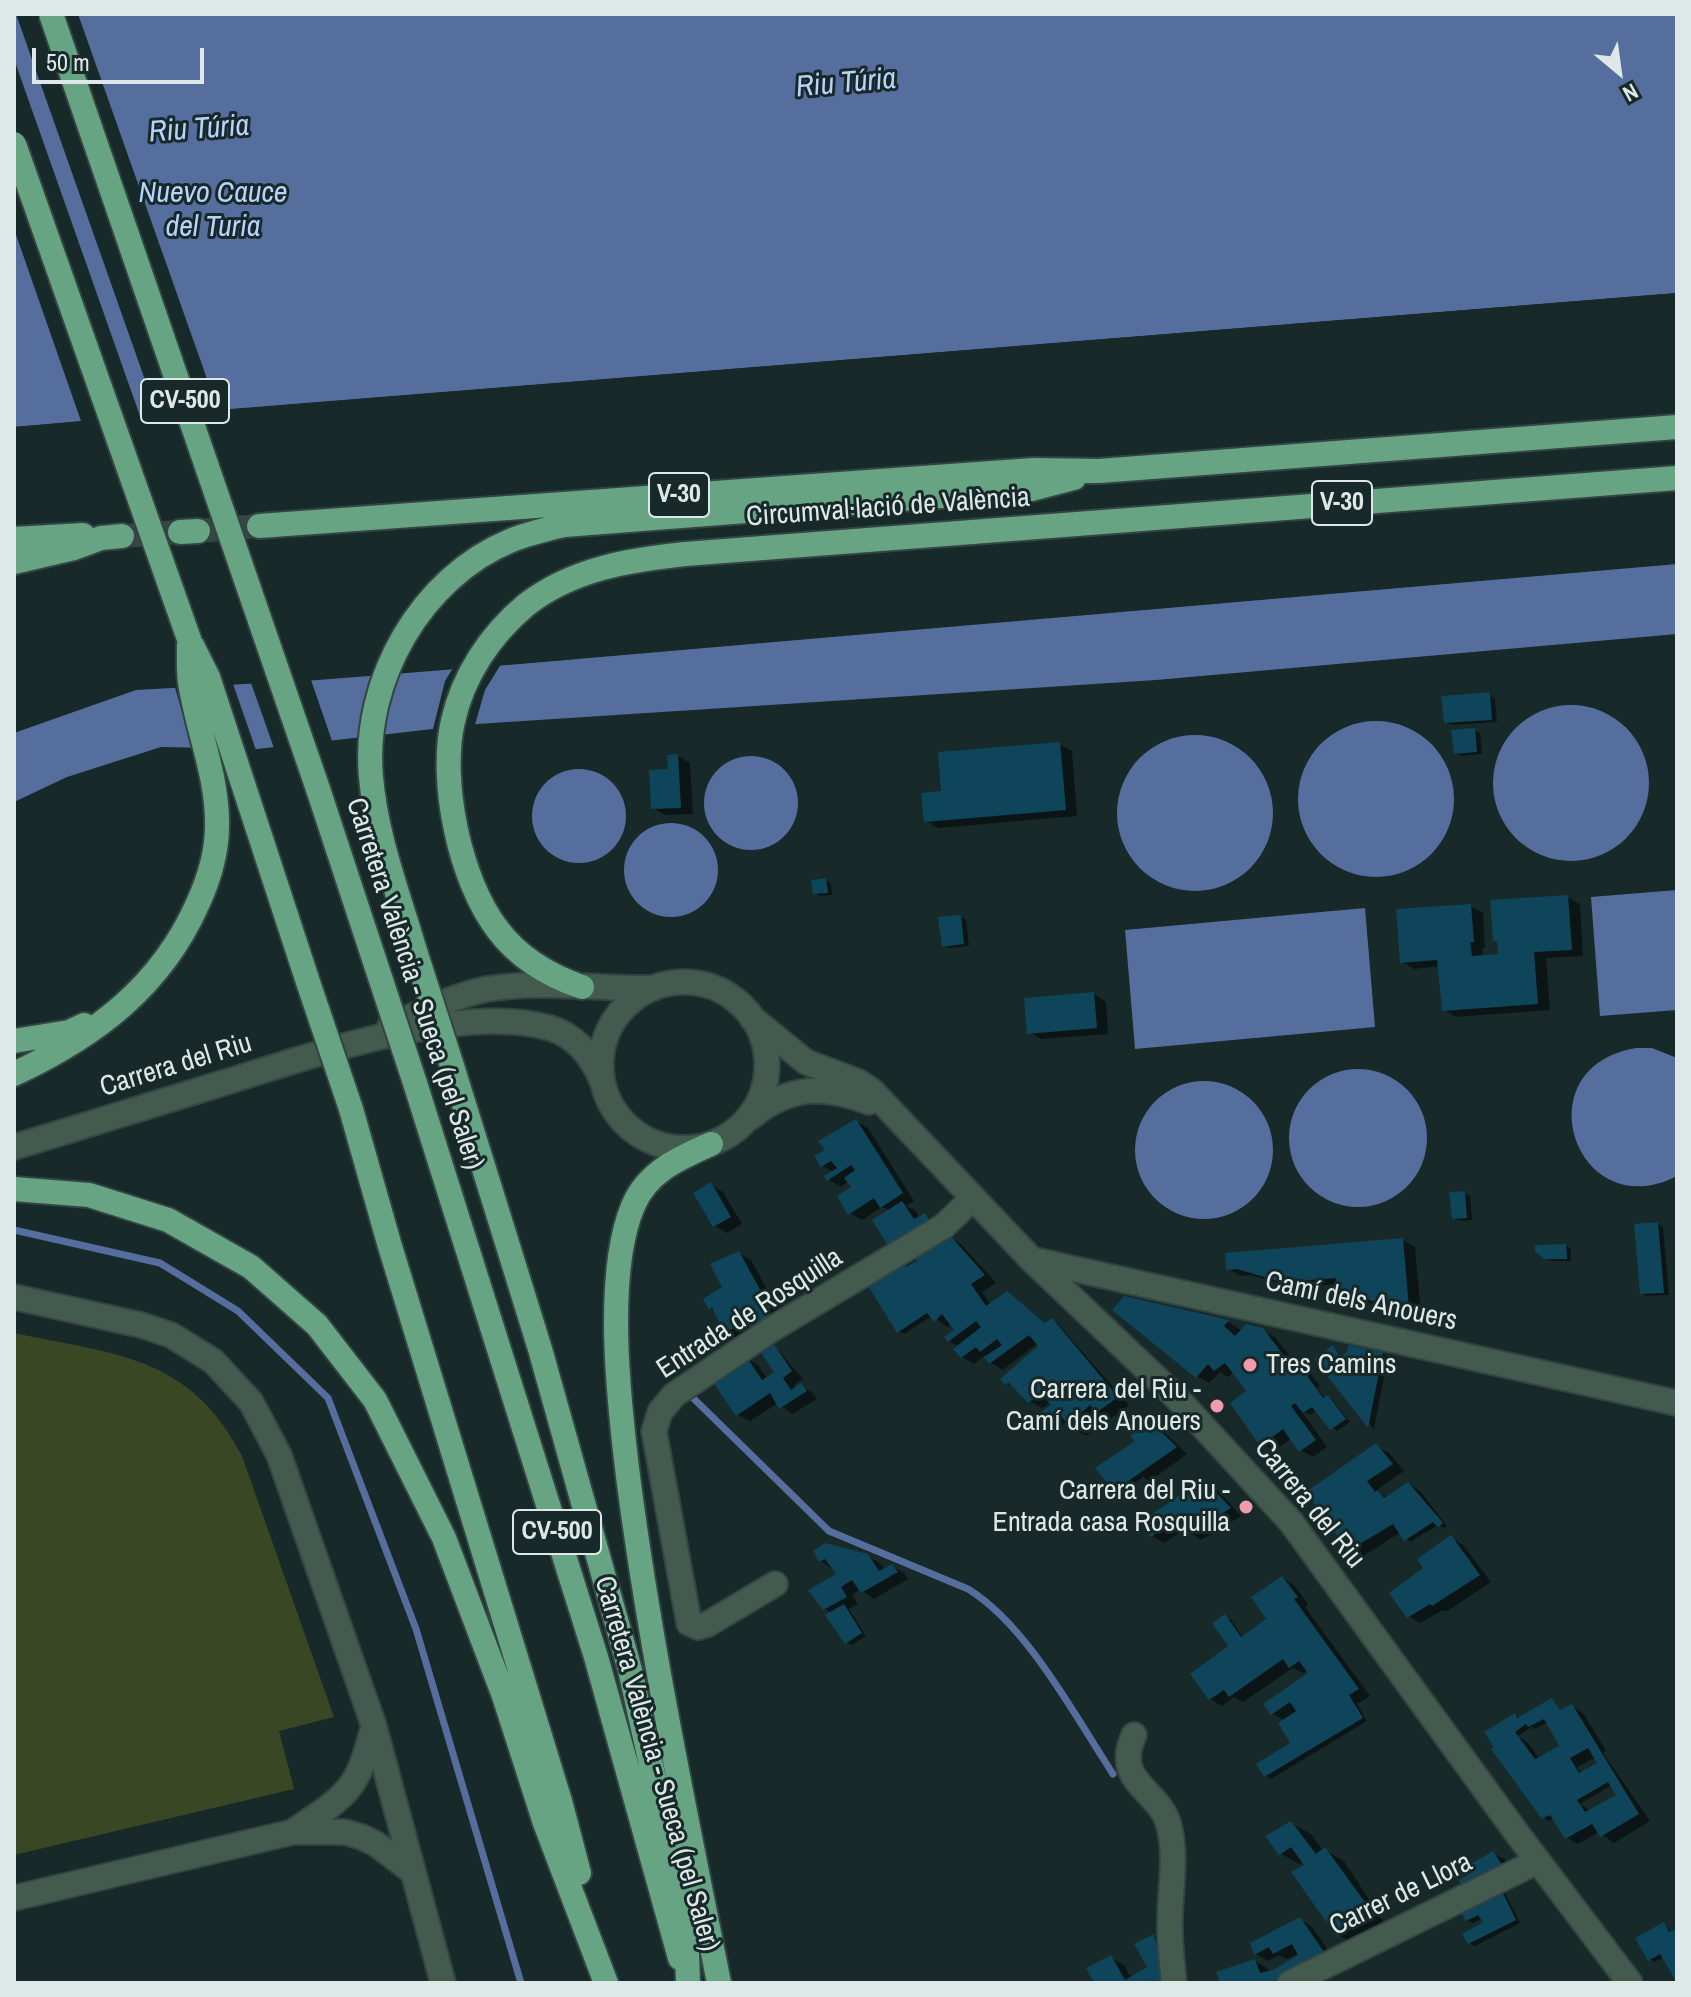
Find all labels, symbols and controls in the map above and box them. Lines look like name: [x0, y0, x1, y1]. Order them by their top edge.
scale bar: [36, 32, 208, 82]
north arrow: [1579, 32, 1659, 112]
text: 50 m: [46, 46, 90, 78]
water label: Riu Túria: [794, 62, 898, 106]
text: N: [1618, 77, 1644, 109]
water label: Riu Túria: [148, 109, 250, 151]
water label: Nuevo Cauce del Turia: [138, 176, 288, 246]
road number: CV-500: [141, 379, 229, 423]
road number: V-30: [649, 473, 709, 517]
street label: Circumval·lació de València: [745, 481, 1031, 535]
road number: V-30: [1312, 481, 1372, 525]
street label: Carretera València - Sueca (pel Saler): [338, 794, 490, 1174]
street label: Carrera del Riu: [96, 1027, 256, 1105]
street label: Entrada de Rosquilla: [651, 1242, 849, 1386]
street label: Camí dels Anouers: [1262, 1265, 1460, 1339]
place label: Tres Camins: [1266, 1348, 1397, 1382]
marker: Tres Camins: [1241, 1356, 1259, 1374]
place label: Carrera del Riu - Camí dels Anouers: [1006, 1373, 1201, 1439]
marker: Carrera del Riu - Camí dels Anouers: [1208, 1397, 1226, 1415]
street label: Carrera del Riu: [1247, 1432, 1371, 1576]
place label: Carrera del Riu - Entrada casa Rosquilla: [993, 1474, 1230, 1540]
marker: Carrera del Riu - Entrada casa Rosquilla: [1237, 1498, 1255, 1516]
road number: CV-500: [513, 1510, 601, 1554]
street label: Carretera València - Sueca (pel Saler): [586, 1572, 726, 1956]
street label: Carrer de Llora: [1324, 1846, 1478, 1944]

